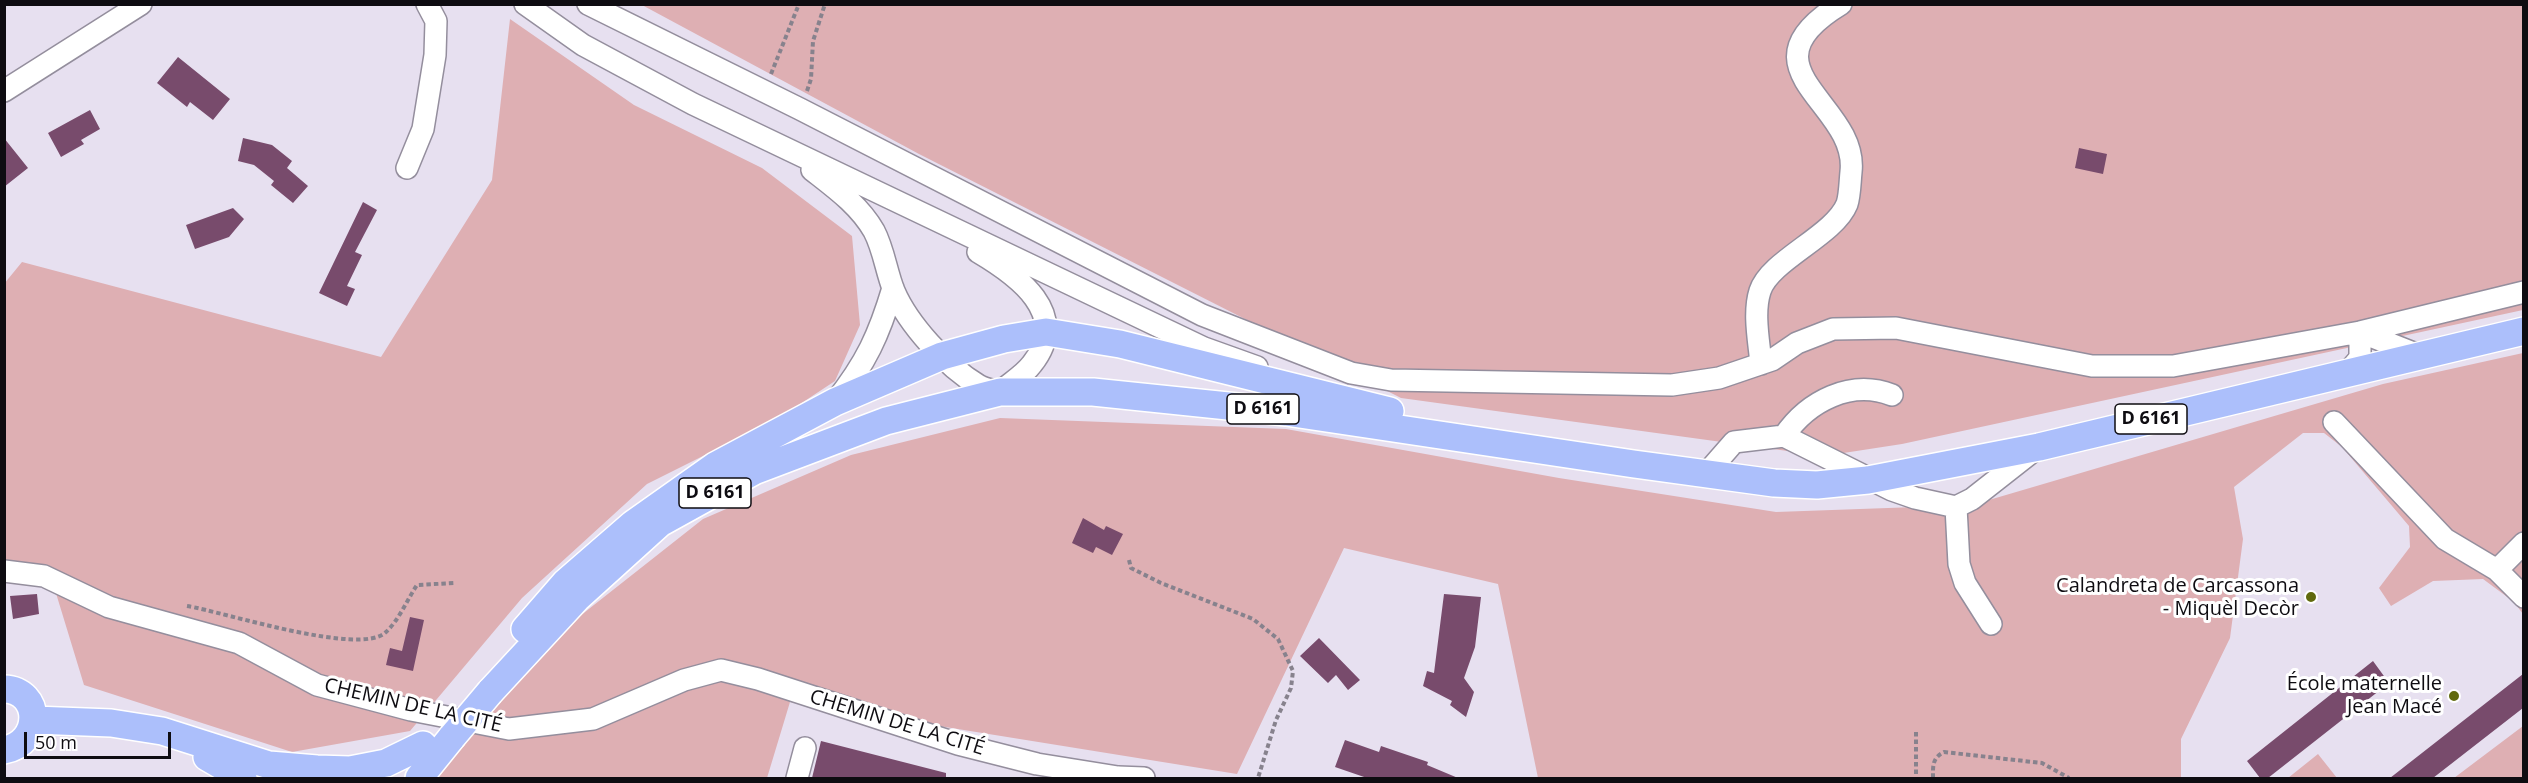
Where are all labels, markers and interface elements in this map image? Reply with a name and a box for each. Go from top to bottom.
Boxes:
road number: D 6161 [1227,394,1299,424]
road number: D 6161 [2115,404,2187,434]
road number: D 6161 [679,478,751,508]
place label: Calandreta de Carcassona - Miquèl Decòr [2056,574,2299,621]
marker: Calandreta de Carcassona - Miquèl Decòr [2304,590,2318,604]
place label: École maternelle Jean Macé [2287,672,2442,719]
street label: CHEMIN DE LA CITÉ [322,674,504,738]
street label: CHEMIN DE LA CITÉ [807,685,987,761]
marker: École maternelle Jean Macé [2447,689,2461,703]
scale bar [27,720,174,758]
text: 50 m [35,730,77,754]

